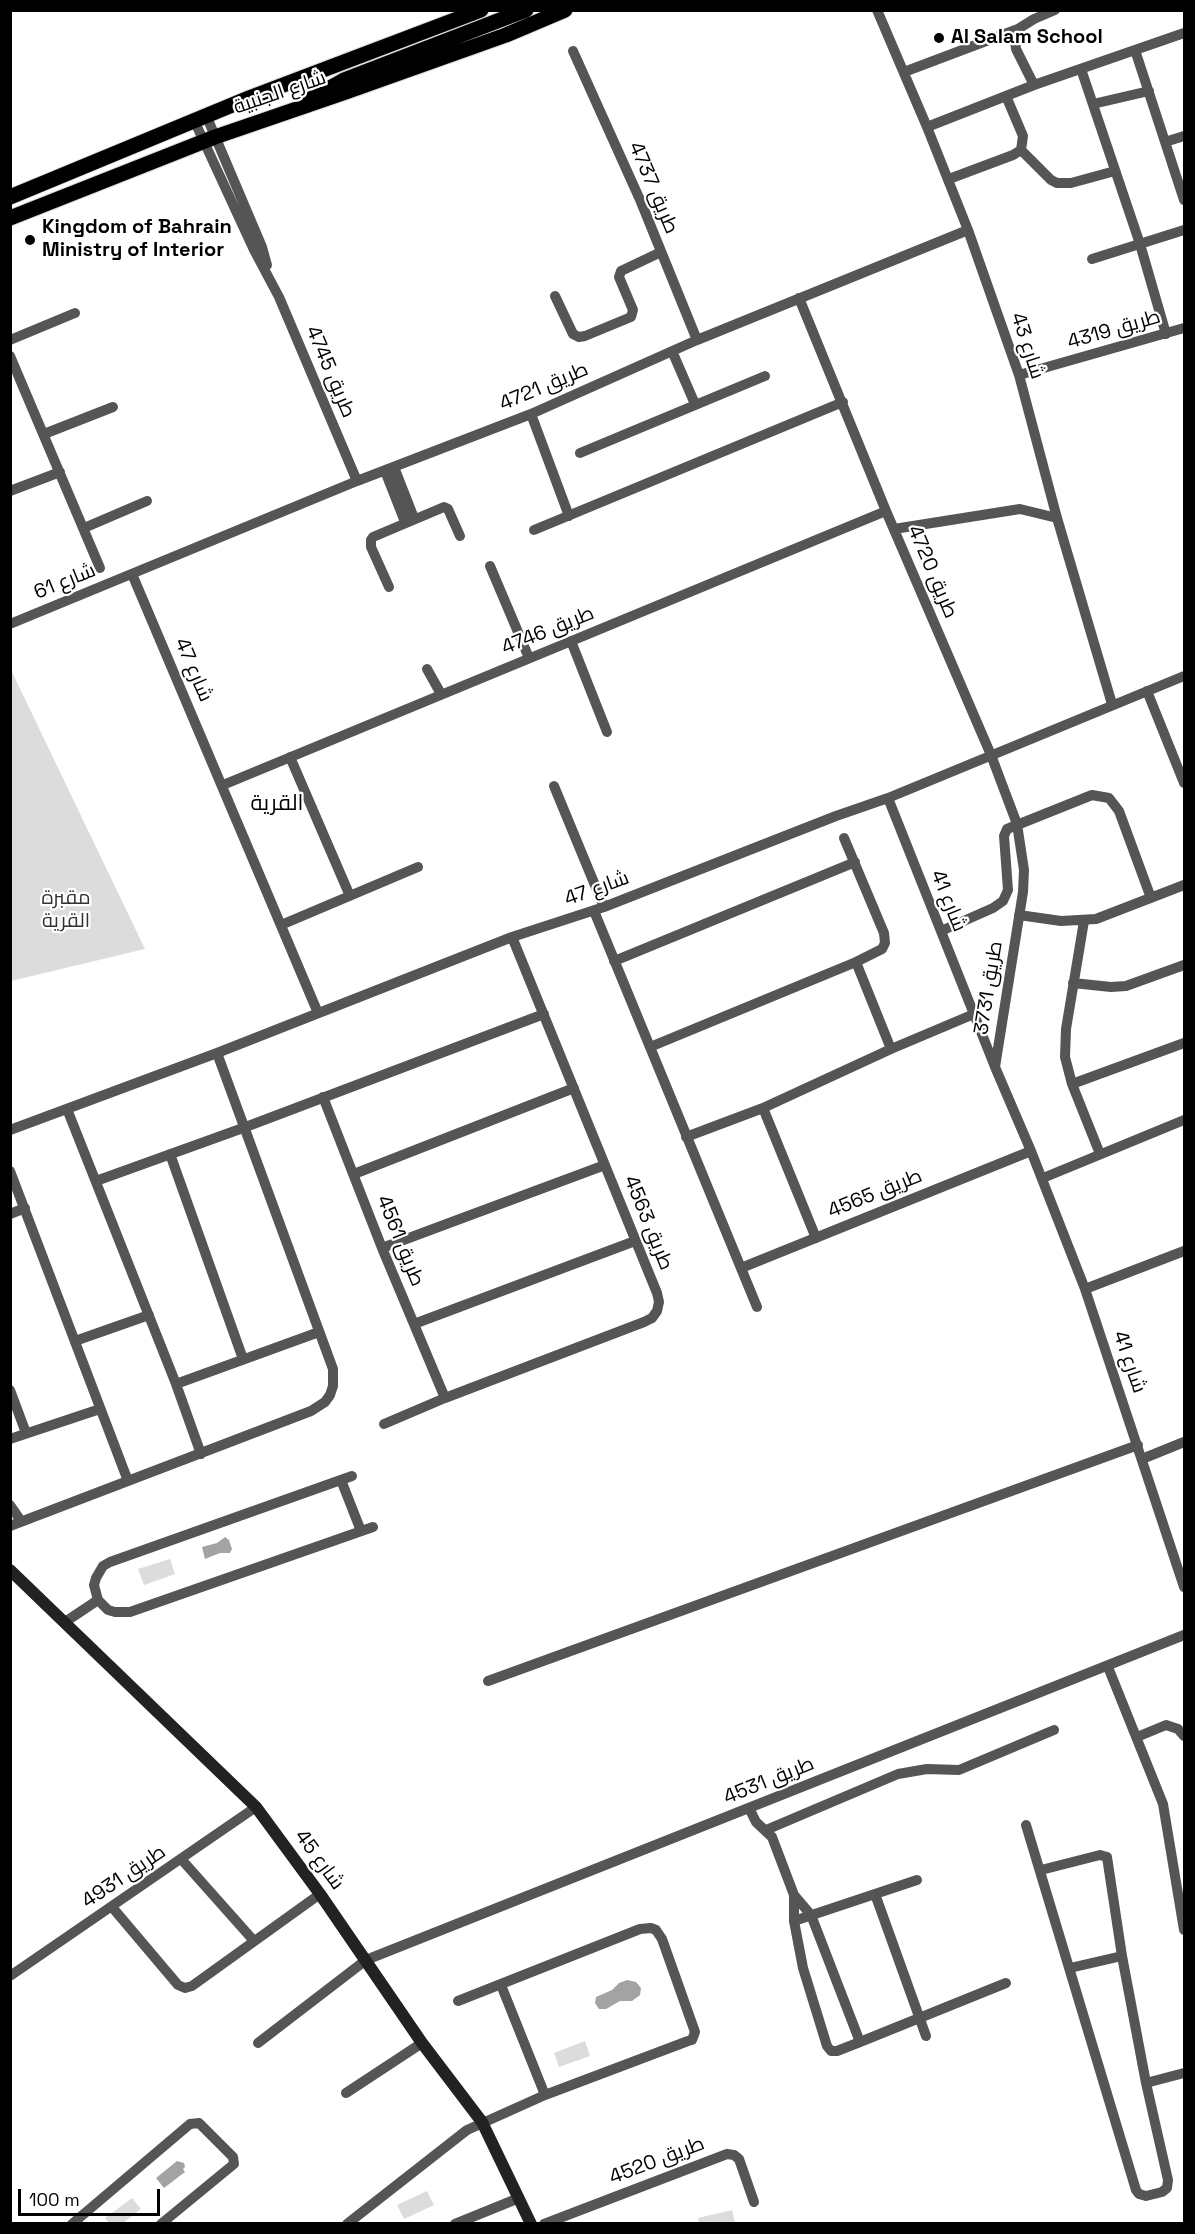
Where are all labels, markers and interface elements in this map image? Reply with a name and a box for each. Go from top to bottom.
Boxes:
place label: Al Salam School [951,26,1103,50]
marker: Al Salam School [932,31,946,45]
street label: شارع الجنبية [231,66,329,120]
street label: طريق 4737 [623,139,683,237]
place label: Kingdom of Bahrain Ministry of Interior [42,216,232,263]
marker: Kingdom of Bahrain Ministry of Interior [23,233,37,247]
street label: طريق 4319 [1065,305,1163,355]
street label: شارع 43 [1005,310,1049,382]
street label: طريق 4745 [300,323,360,421]
street label: طريق 4721 [496,358,592,416]
street label: طريق 4720 [902,522,962,622]
street label: شارع 61 [31,559,99,605]
street label: طريق 4746 [498,602,598,660]
street label: شارع 47 [169,634,217,706]
district label: القرية [251,791,303,817]
street label: شارع 47 [561,866,633,912]
street label: شارع 41 [925,867,971,935]
park label: مقبرة القرية [41,887,91,934]
street label: طريق 3731 [970,940,1008,1036]
street label: طريق 4565 [824,1164,926,1224]
street label: طريق 4563 [618,1172,678,1274]
street label: طريق 4561 [371,1192,429,1290]
street label: شارع 41 [1107,1328,1151,1396]
street label: طريق 4531 [720,1752,818,1810]
street label: شارع 45 [289,1825,349,1895]
street label: طريق 4931 [78,1840,170,1914]
street label: طريق 4520 [606,2132,708,2190]
scale bar [21,2177,164,2215]
text: 100 m [29,2188,80,2211]

